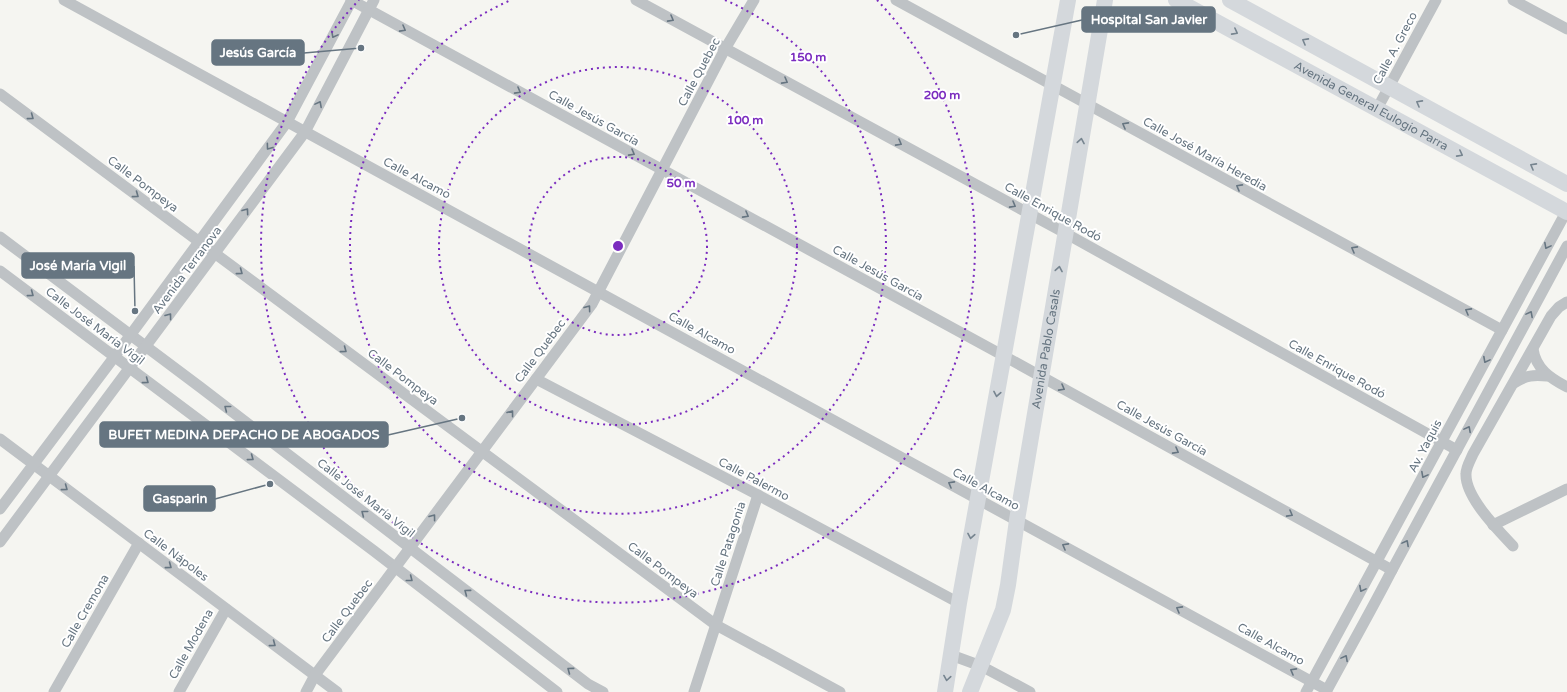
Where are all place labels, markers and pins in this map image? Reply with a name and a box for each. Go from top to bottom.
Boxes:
callout: Hospital San Javier [1082,7,1215,32]
callout: Jesús García [212,40,304,65]
centre of rings [611,239,625,253]
callout: José María Vigil [22,253,134,278]
callout: BUFET MEDINA DEPACHO DE ABOGADOS [100,422,388,447]
callout: Gasparin [144,486,215,511]

